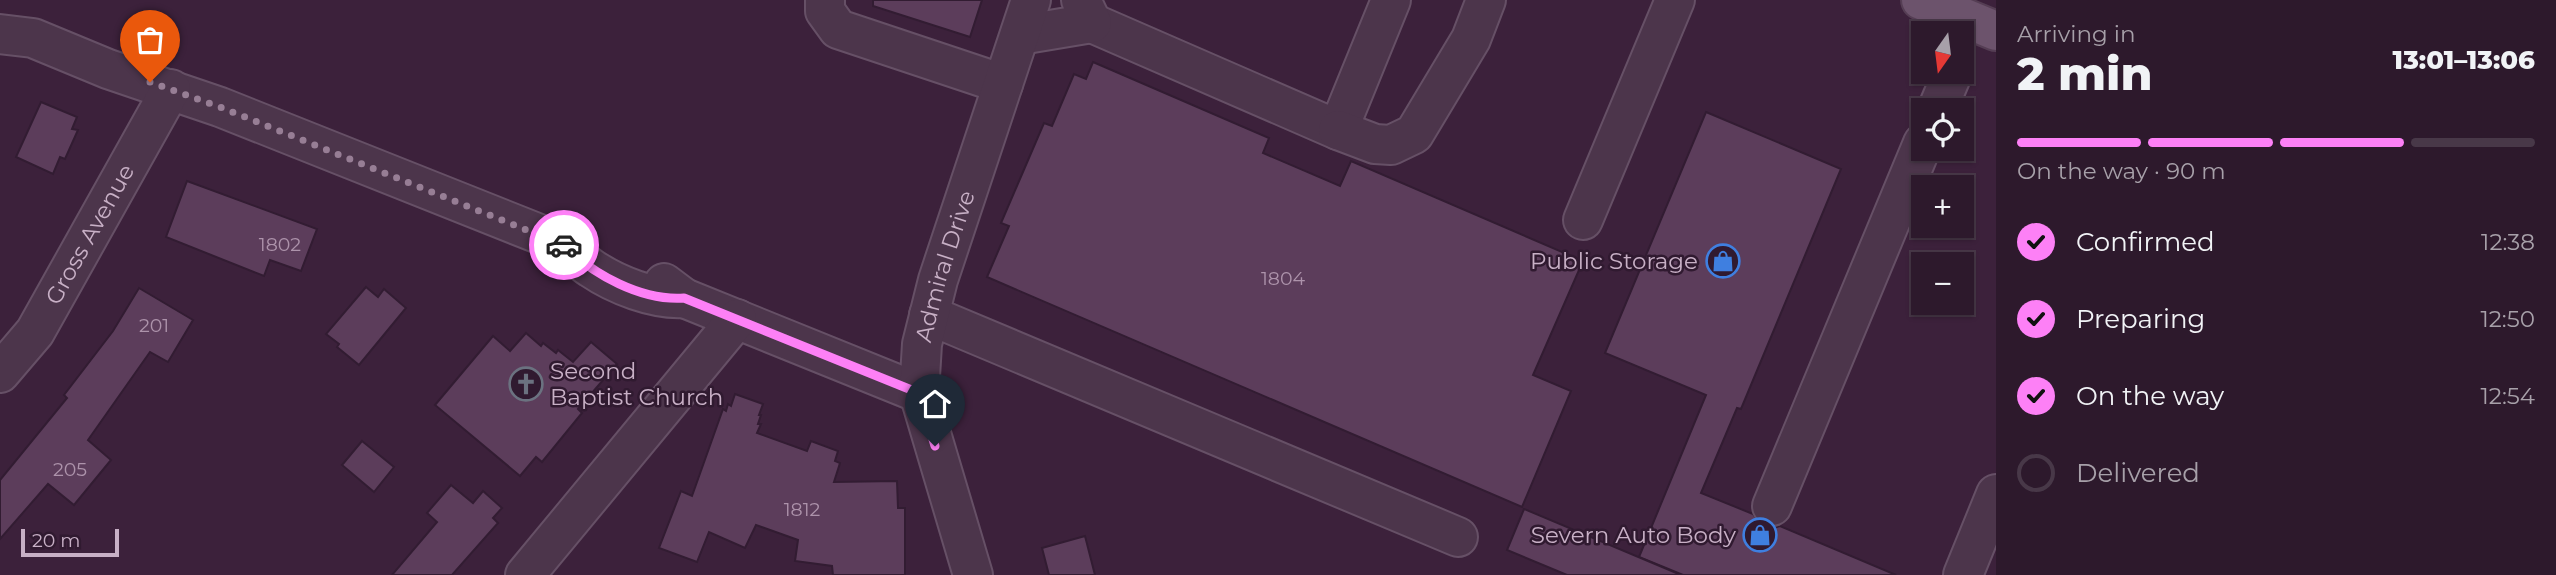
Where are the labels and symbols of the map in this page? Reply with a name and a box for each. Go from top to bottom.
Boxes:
pin [120,10,180,82]
north arrow [1911,21,1974,84]
street label: Gross Avenue [39,159,140,309]
street label: Admiral Drive [909,187,981,345]
courier [529,210,599,280]
house number: 1802 [259,233,301,256]
shop icon: Public Storage [1704,242,1742,280]
place label: Public Storage [1530,247,1698,275]
house number: 1804 [1261,267,1305,290]
house number: 201 [139,314,169,337]
place label: Second Baptist Church [550,357,723,411]
church icon: Second Baptist Church [507,365,545,403]
pin [905,374,965,446]
house number: 205 [53,458,87,481]
house number: 1812 [784,498,821,521]
shop icon: Severn Auto Body [1741,516,1779,554]
place label: Severn Auto Body [1531,521,1737,549]
scale bar [21,526,119,558]

